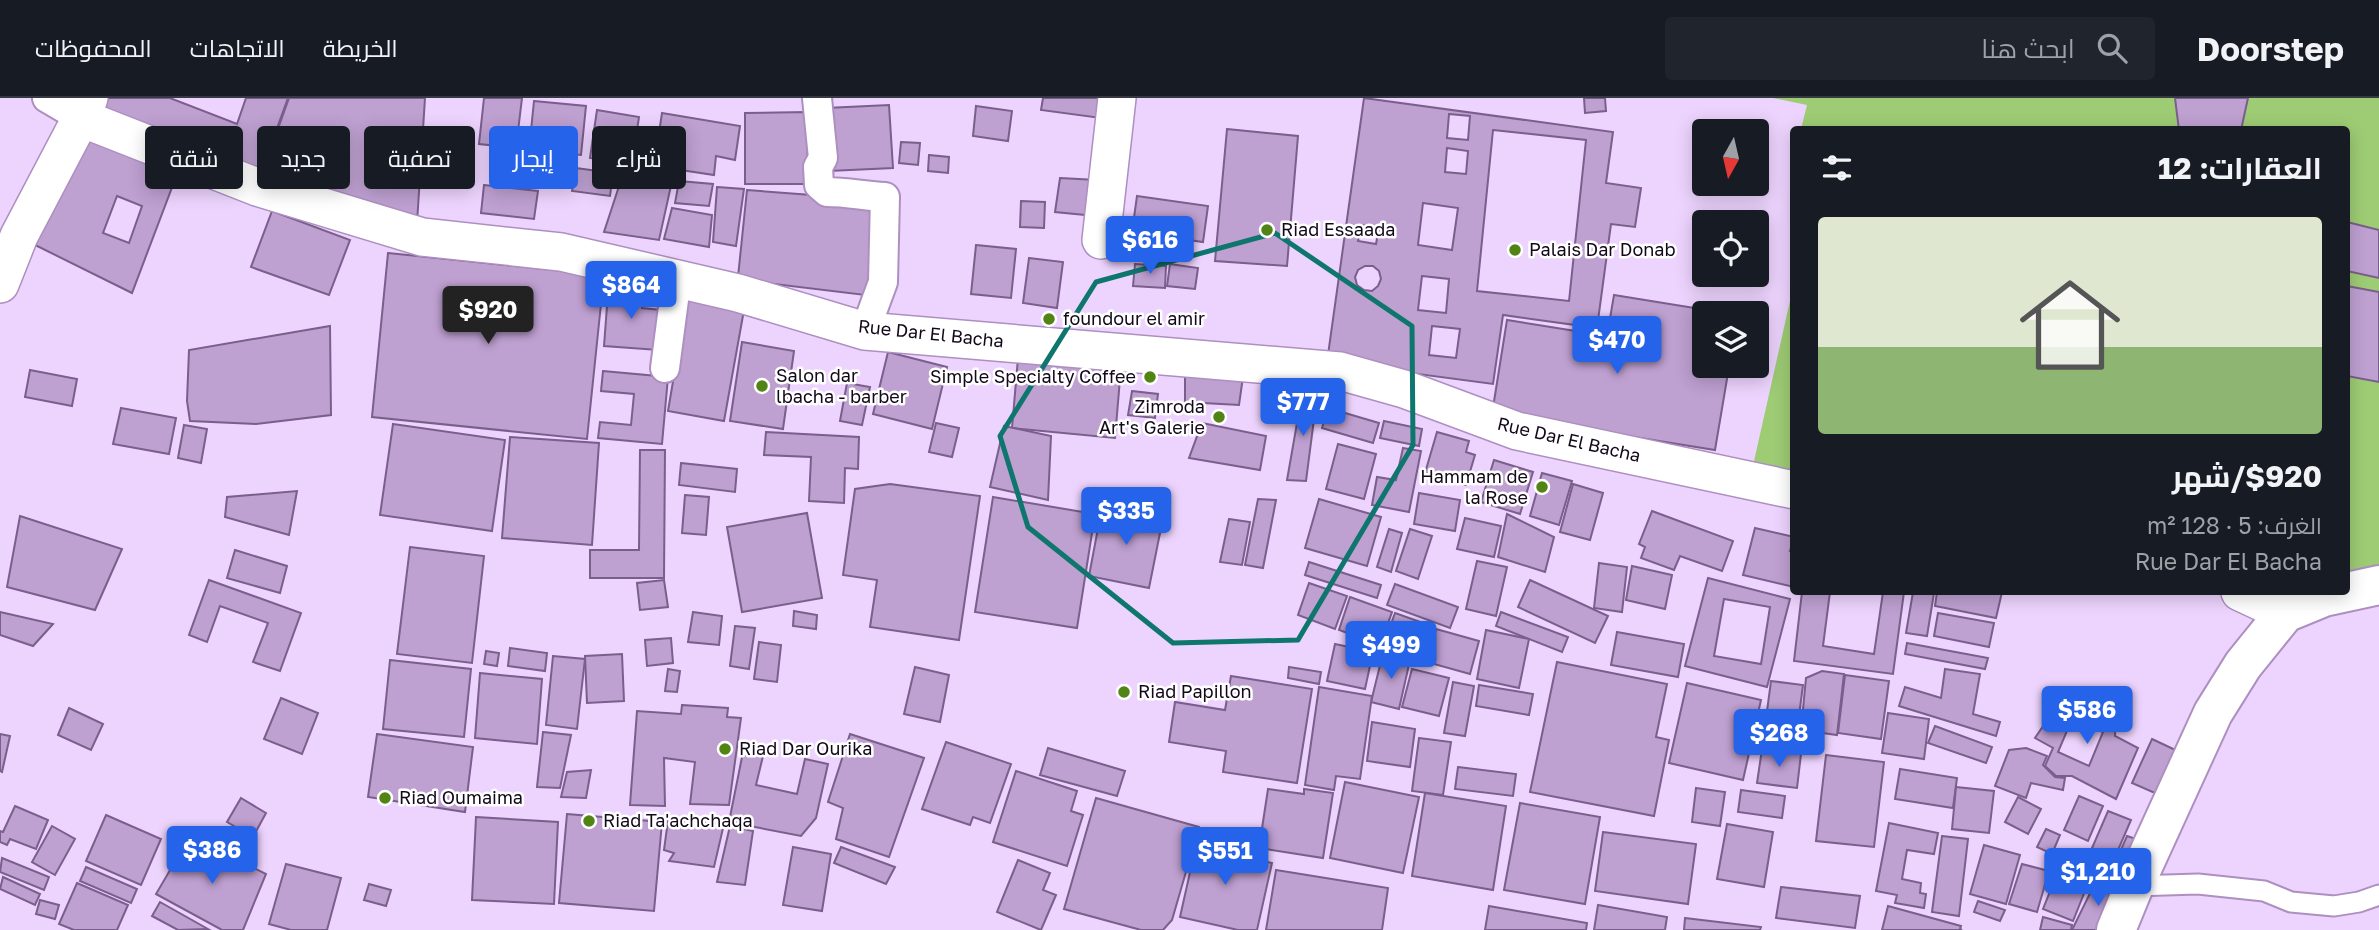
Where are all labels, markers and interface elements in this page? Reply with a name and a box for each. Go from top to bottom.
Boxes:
search box [1665,17,2155,80]
icon: search [2093,29,2131,67]
text: Doorstep [2197,29,2344,68]
text: المحفوظات [35,33,152,62]
text: الاتجاهات [190,33,285,62]
text: الخريطة [323,33,398,62]
text: ابحث هنا [1981,33,2075,64]
north arrow [1692,119,1769,196]
map controls [1692,119,1769,378]
chip: شقة [145,126,243,189]
chip: جديد [257,126,350,189]
chip: تصفية [364,126,475,189]
chip: إيجار [489,126,578,189]
chip: شراء [592,126,686,189]
icon: filters [1818,149,1856,187]
text: العقارات: 12 [2158,150,2322,186]
button: locate [1692,210,1769,287]
pin: $616 [1109,216,1191,276]
place label: Riad Essaada [1281,218,1395,240]
marker: Riad Essaada [1259,222,1275,238]
text: $616 [1122,225,1178,253]
place label: Palais Dar Donab [1529,238,1676,260]
marker: Palais Dar Donab [1507,242,1523,258]
pin: $864 [590,262,672,321]
icon: home [2007,262,2133,388]
text: $864 [601,270,661,298]
pin: $920 [447,286,529,346]
text: $920 [459,295,518,323]
button: layers [1692,301,1769,378]
place label: foundour el amir [1063,307,1205,329]
marker: foundour el amir [1041,311,1057,327]
street label: Rue Dar El Bacha [857,314,1005,352]
pin: $470 [1576,316,1658,376]
text: $470 [1588,325,1646,353]
place label: Salon dar lbacha - barber [776,364,907,407]
place label: Simple Specialty Coffee [930,365,1136,387]
marker: Simple Specialty Coffee [1142,369,1158,385]
marker: Salon dar lbacha - barber [754,378,770,394]
pin: $777 [1262,378,1344,438]
text: $777 [1276,387,1330,415]
place label: Zimroda Art's Galerie [1099,395,1205,438]
marker: Zimroda Art's Galerie [1211,409,1227,425]
street label: Rue Dar El Bacha [1495,412,1643,466]
text: $920/شهر [2172,458,2322,494]
place label: Hammam de la Rose [1420,465,1528,508]
marker: Hammam de la Rose [1534,479,1550,495]
pin: $335 [1085,488,1167,547]
text: $335 [1097,496,1155,524]
text: الغرف: 5 · 128 m² [2147,511,2322,539]
text: Rue Dar El Bacha [2135,547,2322,575]
pin: $499 [1350,622,1432,681]
text: $499 [1362,630,1421,658]
place label: Riad Papillon [1138,680,1252,702]
marker: Riad Papillon [1116,684,1132,700]
pin: $586 [2046,686,2128,746]
text: $586 [2058,695,2116,723]
pin: $268 [1738,710,1820,769]
text: $268 [1750,718,1808,746]
place label: Riad Dar Ourika [739,737,872,759]
marker: Riad Dar Ourika [717,741,733,757]
place label: Riad Oumaima [399,786,523,808]
marker: Riad Oumaima [377,790,393,806]
place label: Riad Ta'achchaqa [603,809,753,831]
marker: Riad Ta'achchaqa [581,813,597,829]
pin: $386 [171,826,253,886]
pin: $551 [1184,828,1266,887]
text: $386 [183,835,241,863]
text: $551 [1197,836,1253,864]
pin: $1,210 [2041,848,2155,908]
text: $1,210 [2060,857,2136,885]

